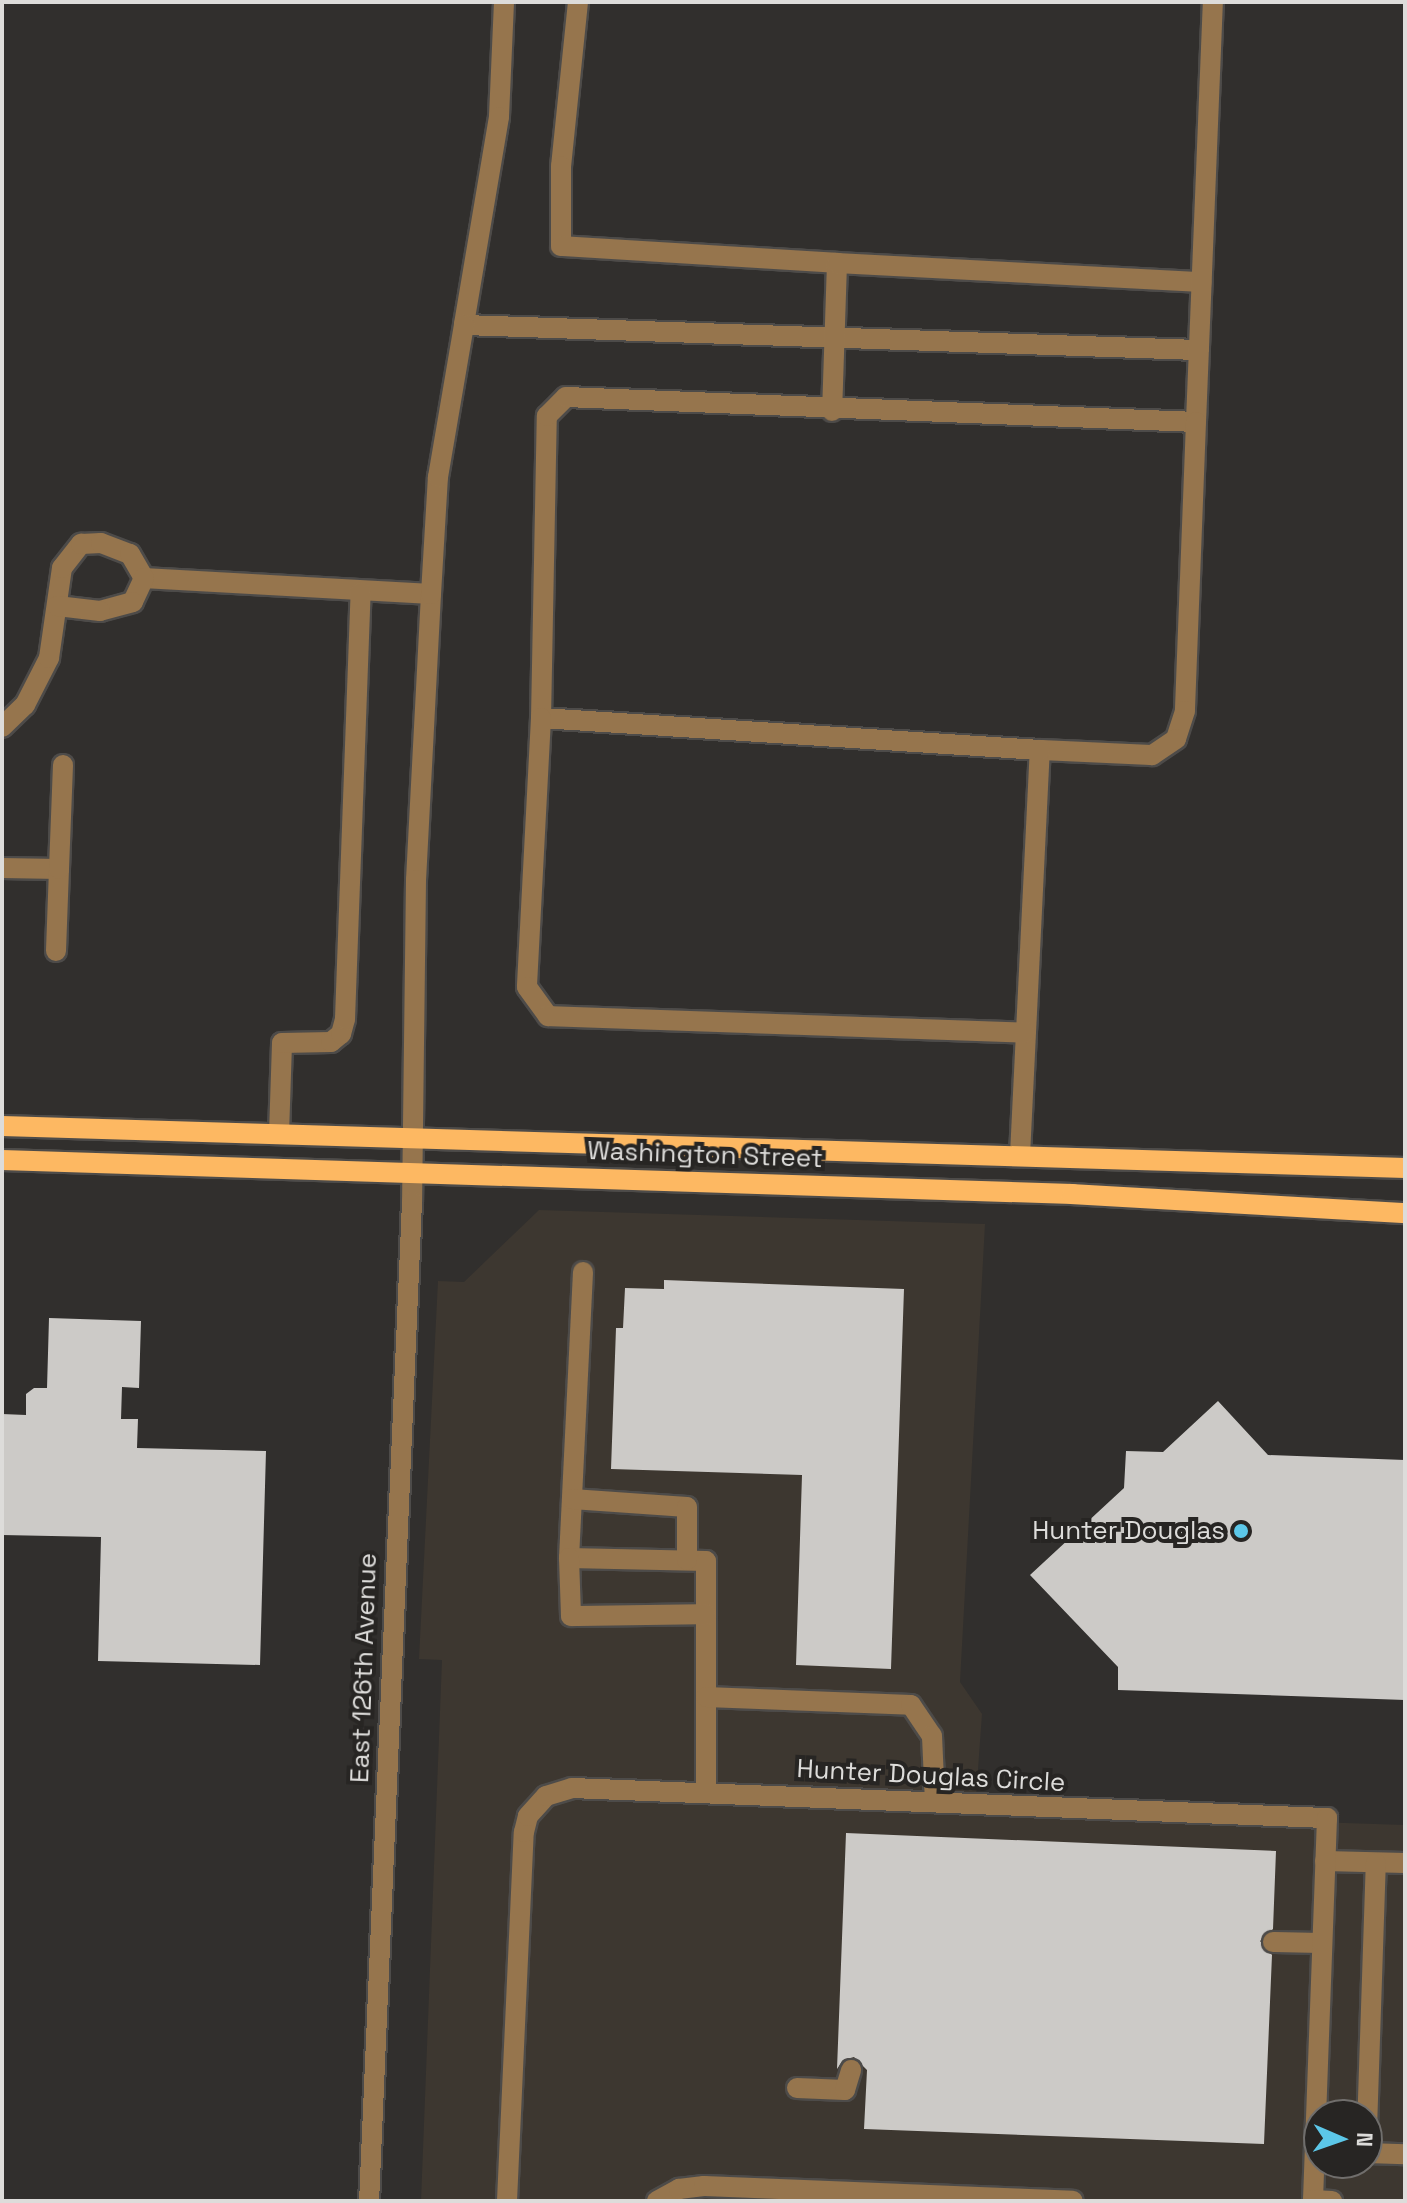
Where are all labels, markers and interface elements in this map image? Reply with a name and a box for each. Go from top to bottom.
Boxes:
street label: Washington Street [587,1135,823,1175]
place label: Hunter Douglas [1032,1515,1225,1547]
marker: Hunter Douglas [1232,1522,1250,1540]
street label: East 126th Avenue [344,1552,384,1784]
street label: Hunter Douglas Circle [796,1753,1066,1799]
north arrow [1303,2099,1383,2179]
text: N [1351,2132,1379,2148]

